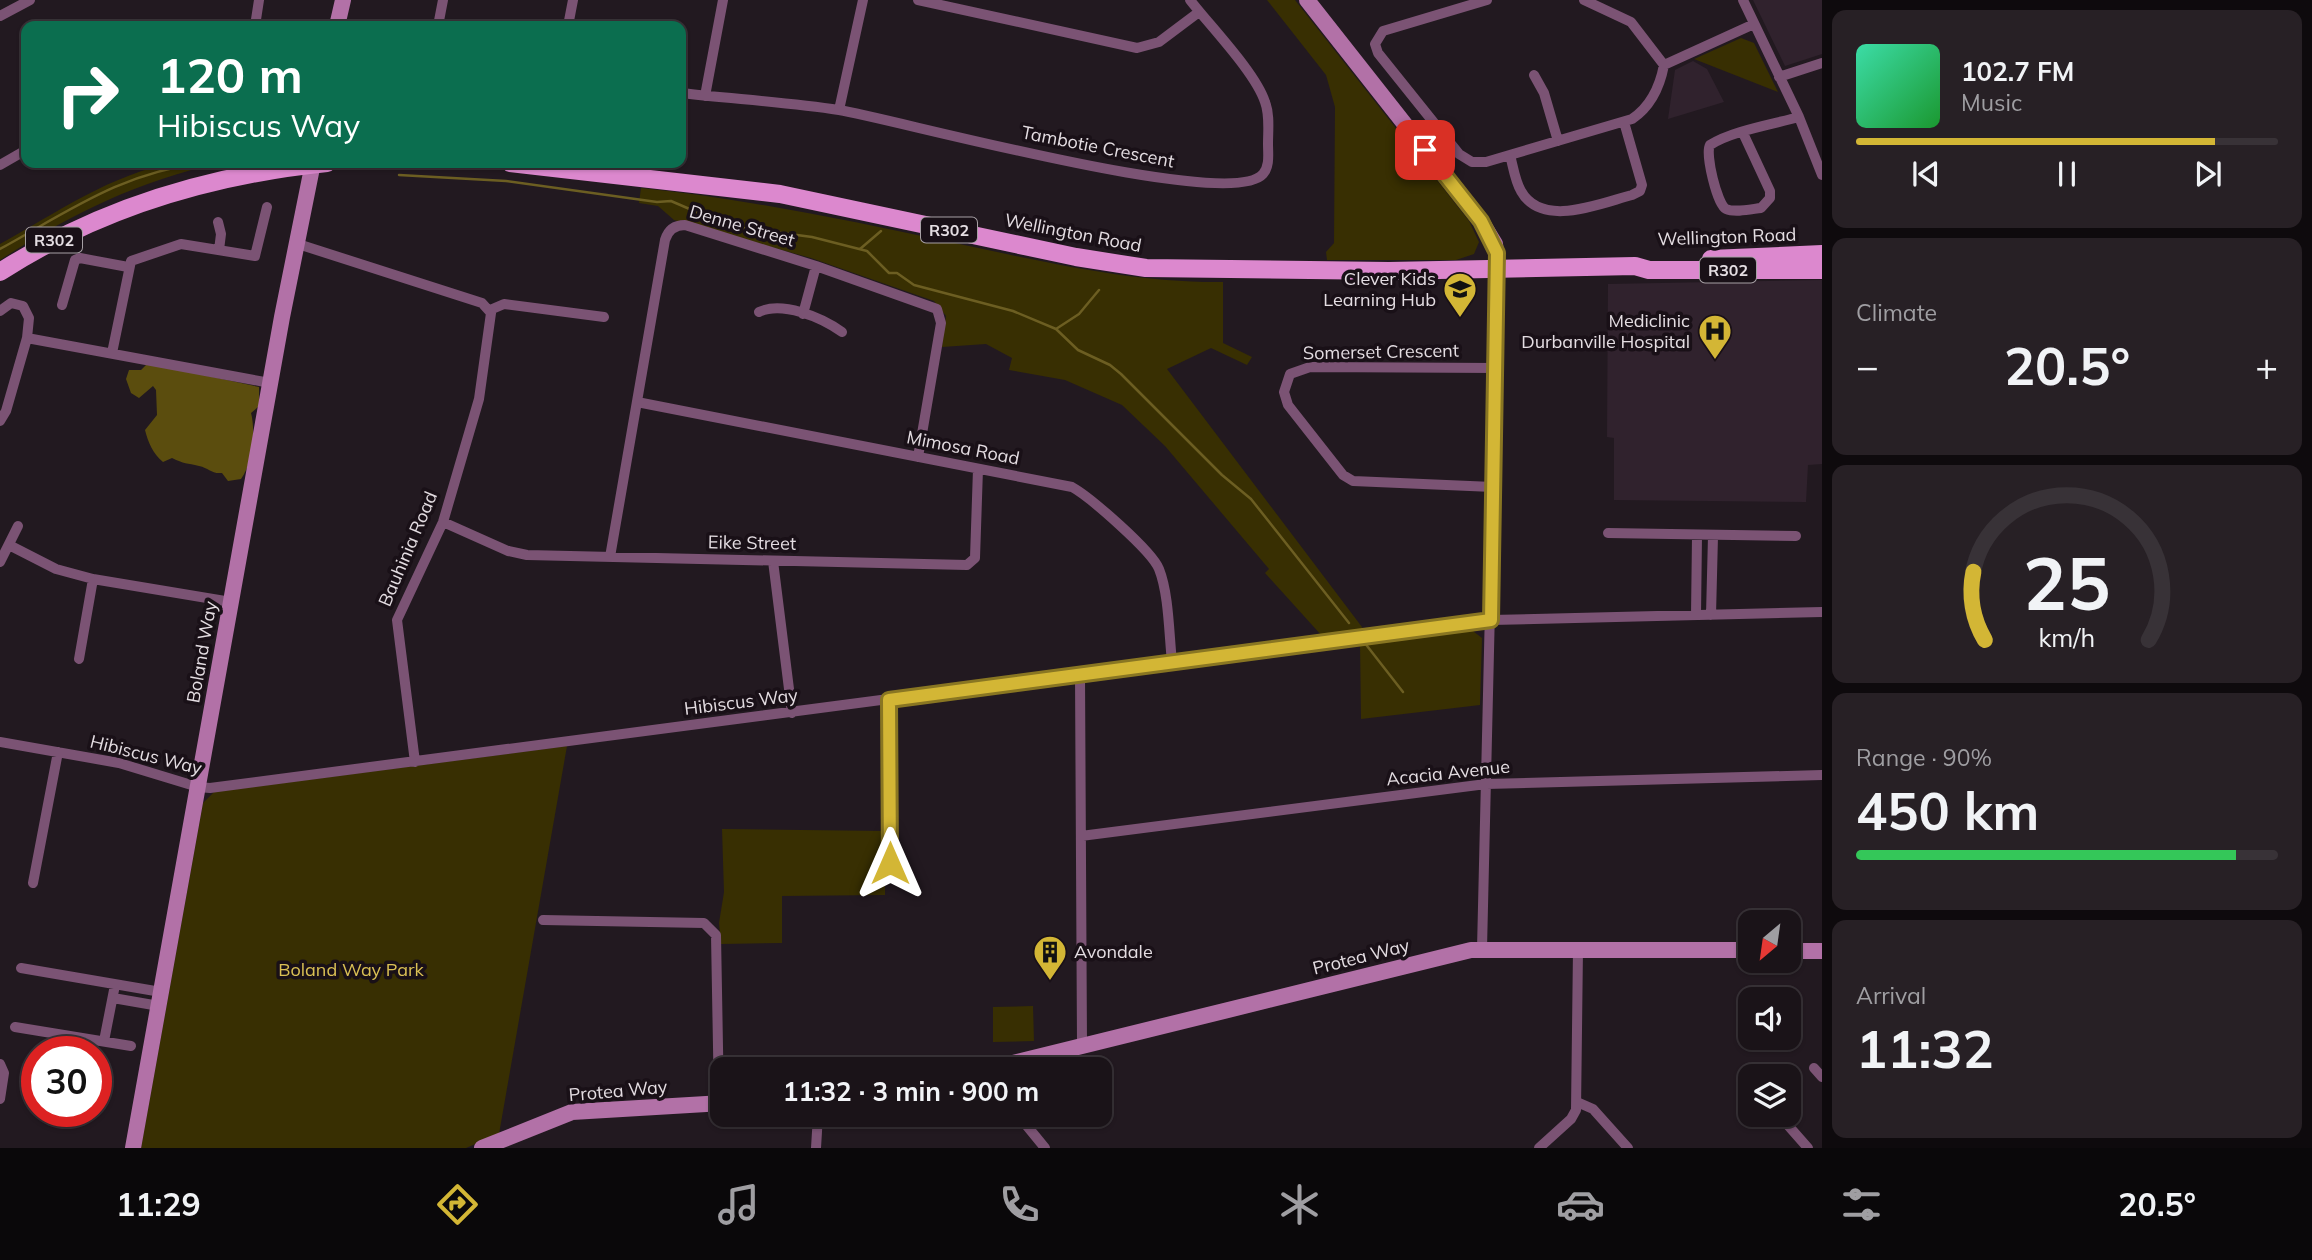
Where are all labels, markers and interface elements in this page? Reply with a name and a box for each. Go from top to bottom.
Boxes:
text: 120 m [157,44,303,105]
icon: right [42,49,133,140]
text: 102.7 FM [1961,55,2074,88]
text: Music [1961,88,2022,117]
text: Hibiscus Way [157,105,360,145]
street label: Tambotie Crescent [1020,120,1176,173]
pin [1395,120,1455,180]
icon: arrive [1406,131,1444,169]
icon: previous [1907,155,1945,193]
icon: pause [2048,155,2086,193]
icon: next [2189,155,2227,193]
street label: Denne Street [687,199,798,252]
street label: Wellington Road [1003,208,1143,257]
road number: R302 [921,218,977,242]
street label: Wellington Road [1657,223,1797,250]
road number: R302 [26,228,82,252]
road number: R302 [1700,258,1756,282]
place label: Clever Kids Learning Hub [1323,267,1436,311]
school or university icon: Clever Kids Learning Hub [1441,270,1479,319]
text: Climate [1856,298,1937,327]
place label: Mediclinic Durbanville Hospital [1521,309,1690,353]
hospital icon: Mediclinic Durbanville Hospital [1696,312,1734,361]
text: 20.5° [2004,333,2130,398]
street label: Somerset Crescent [1303,339,1459,364]
text: − [1856,342,1879,390]
text: + [2255,342,2278,390]
street label: Mimosa Road [905,425,1021,470]
street label: Bauhinia Road [373,488,442,610]
street label: Eike Street [708,530,796,555]
text: 25 [2023,537,2111,628]
street label: Boland Way [181,599,222,705]
text: km/h [2039,622,2095,653]
street label: Hibiscus Way [683,683,799,720]
street label: Hibiscus Way [88,730,205,780]
text: Range · 90% [1856,743,1992,772]
street label: Acacia Avenue [1385,755,1511,790]
text: 450 km [1856,778,2039,843]
position arrow [853,826,927,900]
north arrow [1738,910,1801,973]
map controls [1738,910,1801,1127]
building icon: Avondale [1031,933,1069,982]
street label: Protea Way [1310,933,1412,980]
place label: Avondale [1074,940,1153,963]
park label: Boland Way Park [278,958,424,981]
text: Arrival [1856,981,1926,1010]
button: sound [1738,987,1801,1050]
text: 11:32 [1856,1016,1994,1081]
speed limit sign: 30 [21,1036,112,1127]
button: layers [1738,1064,1801,1127]
street label: Protea Way [568,1075,669,1106]
text: 11:32 · 3 min · 900 m [783,1075,1039,1108]
icon: directions [433,1180,482,1229]
icon: music [714,1180,763,1229]
icon: phone [995,1180,1044,1229]
icon: climate [1275,1180,1324,1229]
icon: car [1556,1180,1605,1229]
icon: filters [1837,1180,1886,1229]
text: 11:29 [116,1184,201,1224]
text: 20.5° [2118,1184,2196,1224]

